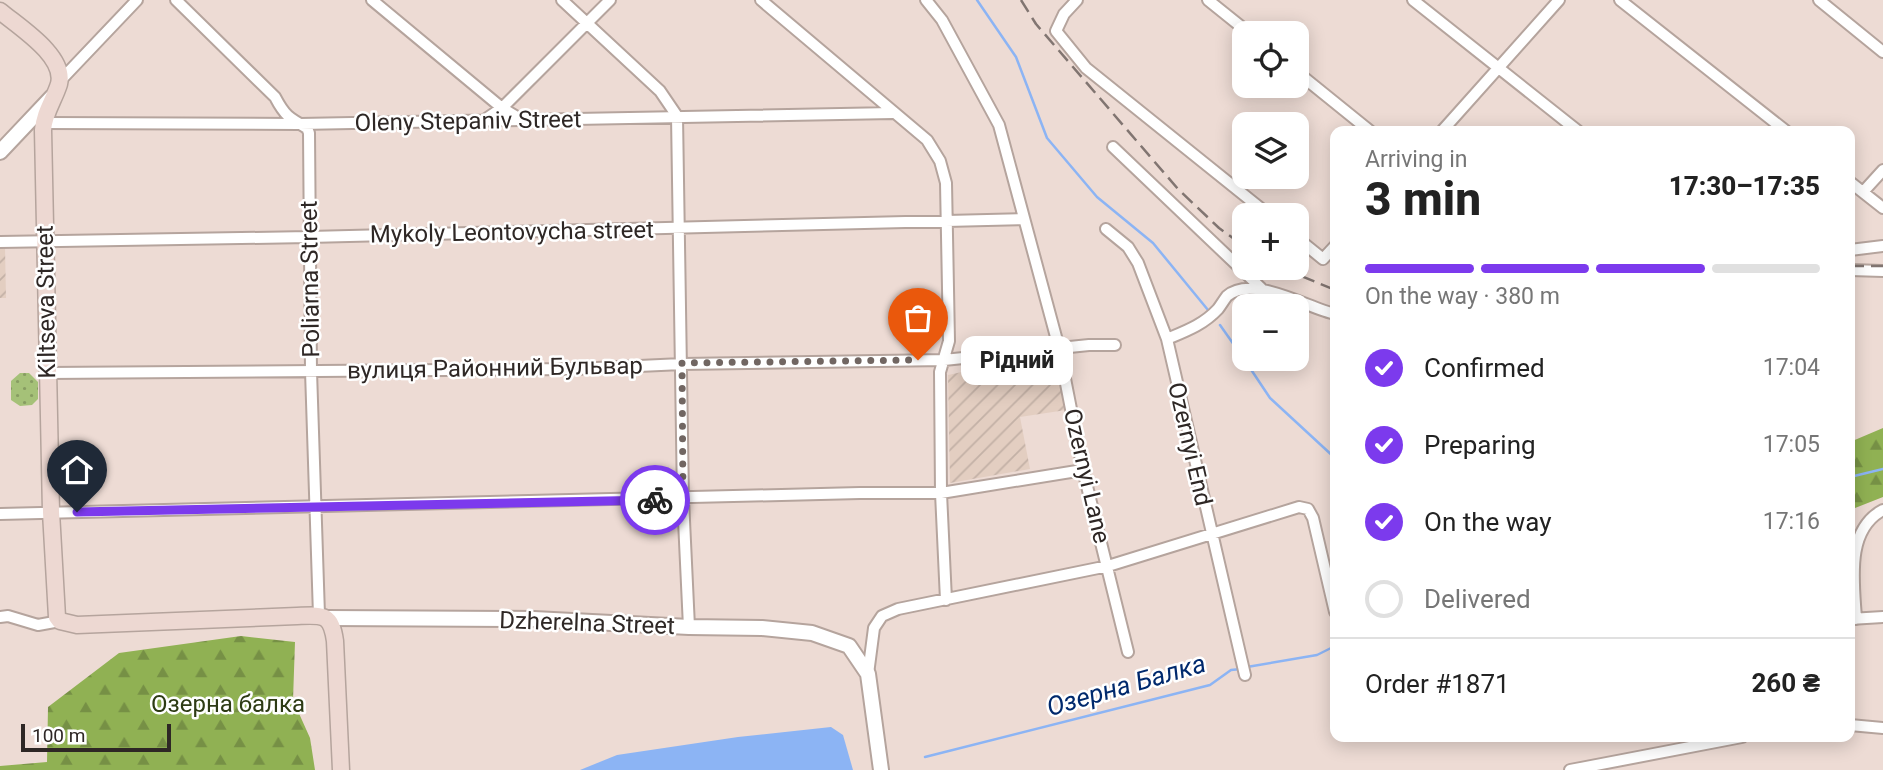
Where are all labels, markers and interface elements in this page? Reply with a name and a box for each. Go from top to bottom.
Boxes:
map controls [1232,21,1309,371]
button: locate [1232,21,1309,98]
street label: Oleny Stepaniv Street [354,105,582,137]
button: layers [1232,112,1309,189]
text: Arriving in [1365,146,1468,173]
text: 17:30–17:35 [1669,171,1820,201]
text: 3 min [1365,172,1481,226]
street label: Poliarna Street [295,200,325,358]
button: + [1232,203,1309,280]
street label: Mykoly Leontovycha street [370,216,654,248]
street label: Kiltseva Street [31,225,61,379]
text: On the way · 380 m [1365,283,1560,310]
pin [888,288,948,360]
button: − [1232,294,1309,371]
icon: bag [899,299,937,337]
callout: Рідний [960,336,1072,384]
text: Рідний [980,347,1054,374]
icon: check [1365,349,1403,387]
street label: вулиця Районний Бульвар [347,351,643,385]
text: Confirmed [1424,353,1545,383]
text: 17:04 [1763,354,1820,381]
street label: Ozernyi End [1162,380,1218,508]
street label: Ozernyi Lane [1058,406,1116,546]
icon: check [1365,426,1403,464]
text: Preparing [1424,430,1536,460]
text: 17:05 [1763,431,1820,458]
pin [47,440,107,512]
icon: home [58,451,96,489]
courier [620,465,690,535]
icon: bike [636,481,674,519]
icon: check [1365,503,1403,541]
text: On the way [1424,507,1552,537]
text: 17:16 [1763,508,1820,535]
text: Delivered [1424,584,1531,614]
street label: Dzherelna Street [499,606,675,640]
water label: Озерна Балка [1043,648,1209,722]
text: 260 ₴ [1751,668,1820,698]
text: Order #1871 [1365,669,1510,699]
park label: Озерна балка [151,690,305,718]
scale bar [21,721,172,753]
text: 100 m [32,724,85,747]

